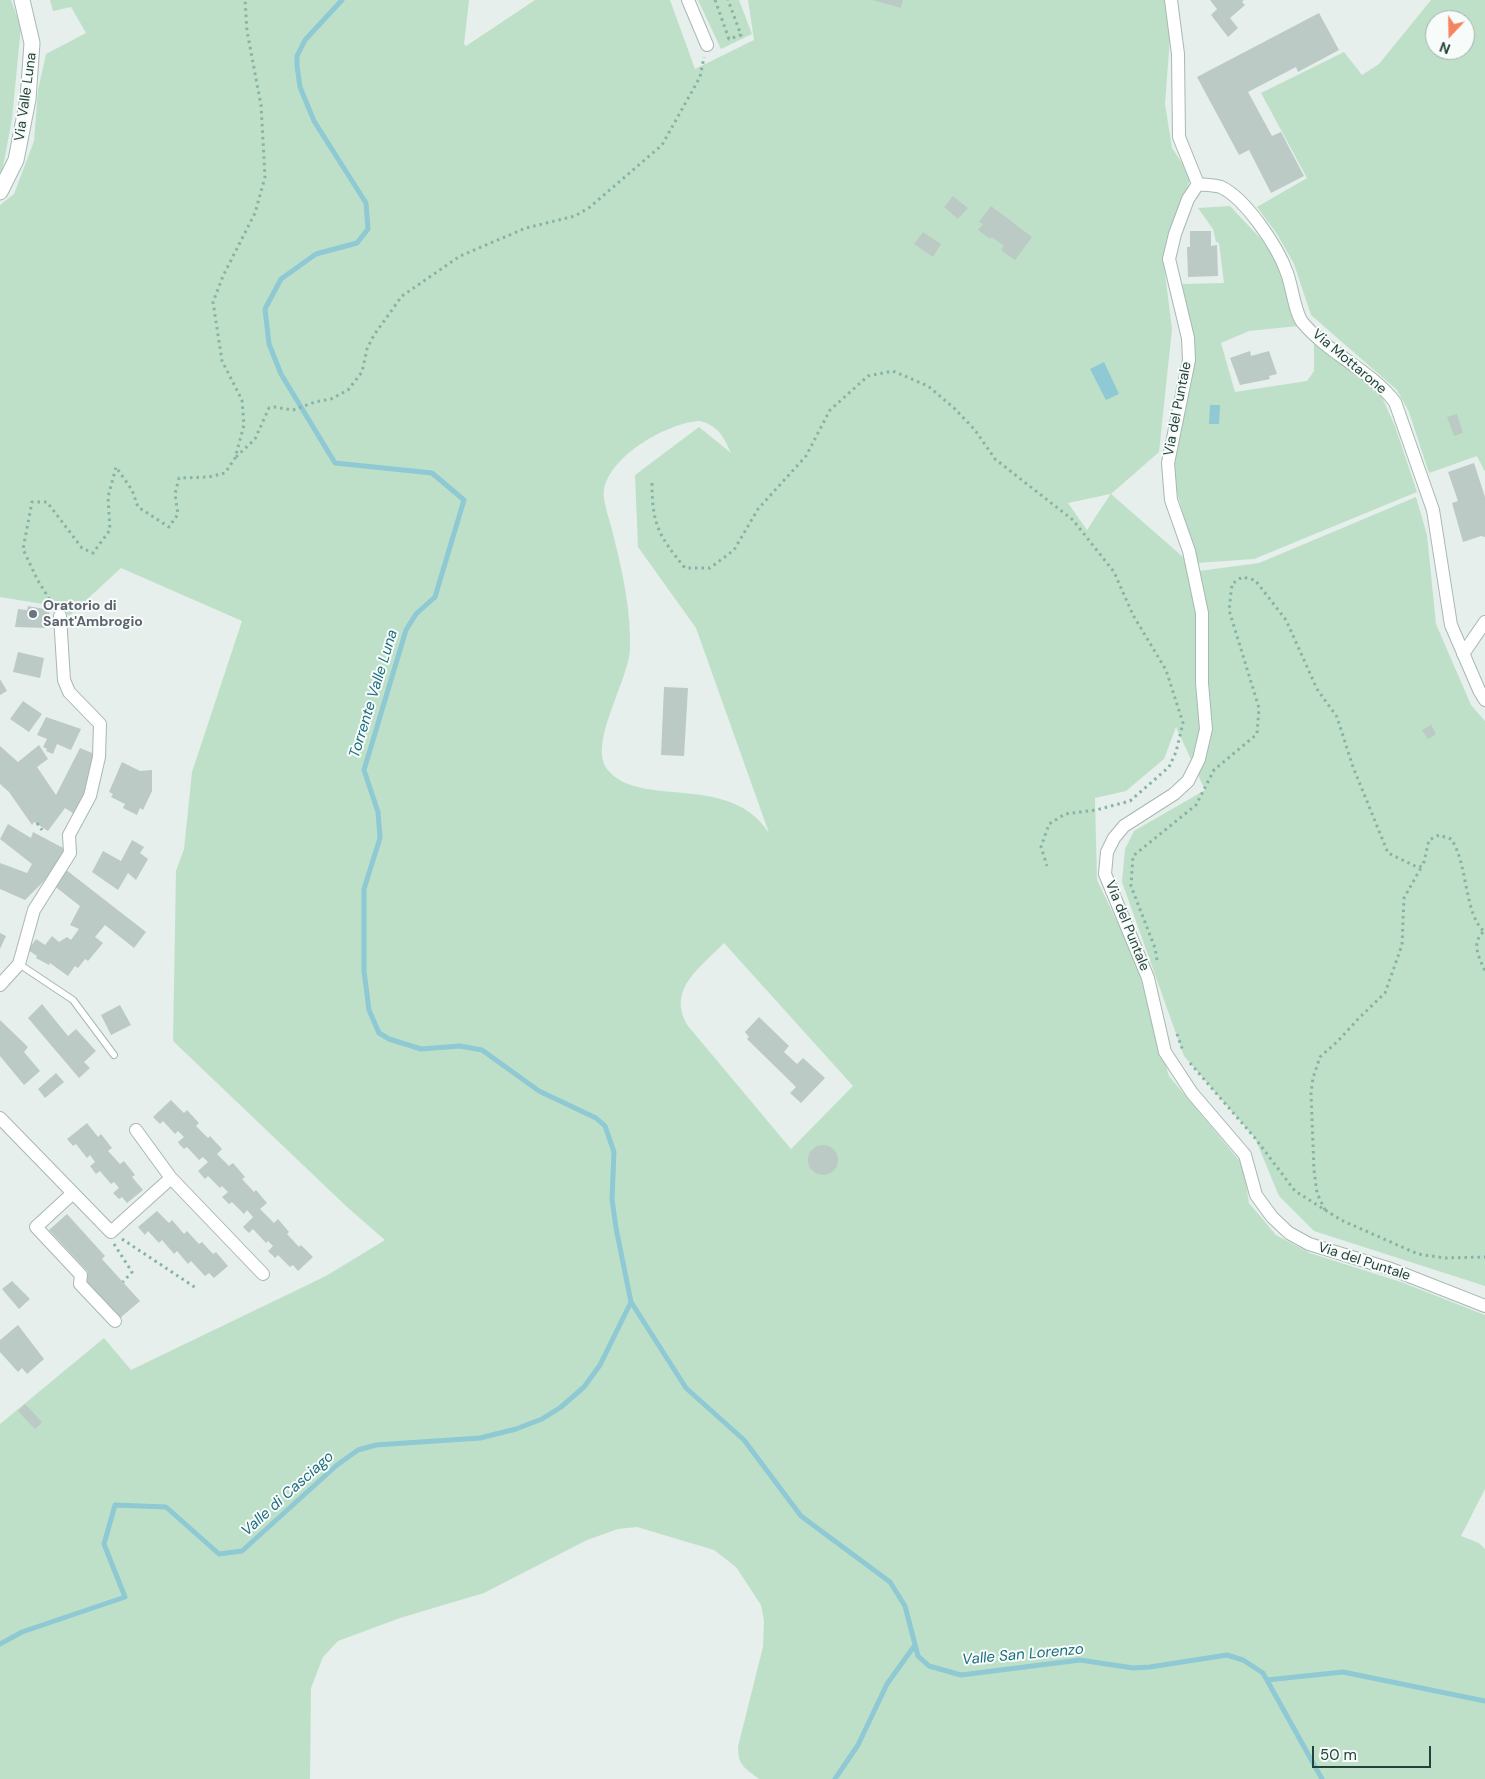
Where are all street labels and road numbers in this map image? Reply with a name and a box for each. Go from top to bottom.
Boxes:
street label: Via Valle Luna [11,52,41,142]
street label: Via Mottarone [1308,326,1390,398]
street label: Via del Puntale [1161,360,1195,458]
street label: Via del Puntale [1101,878,1153,974]
street label: Via del Puntale [1316,1239,1412,1285]

